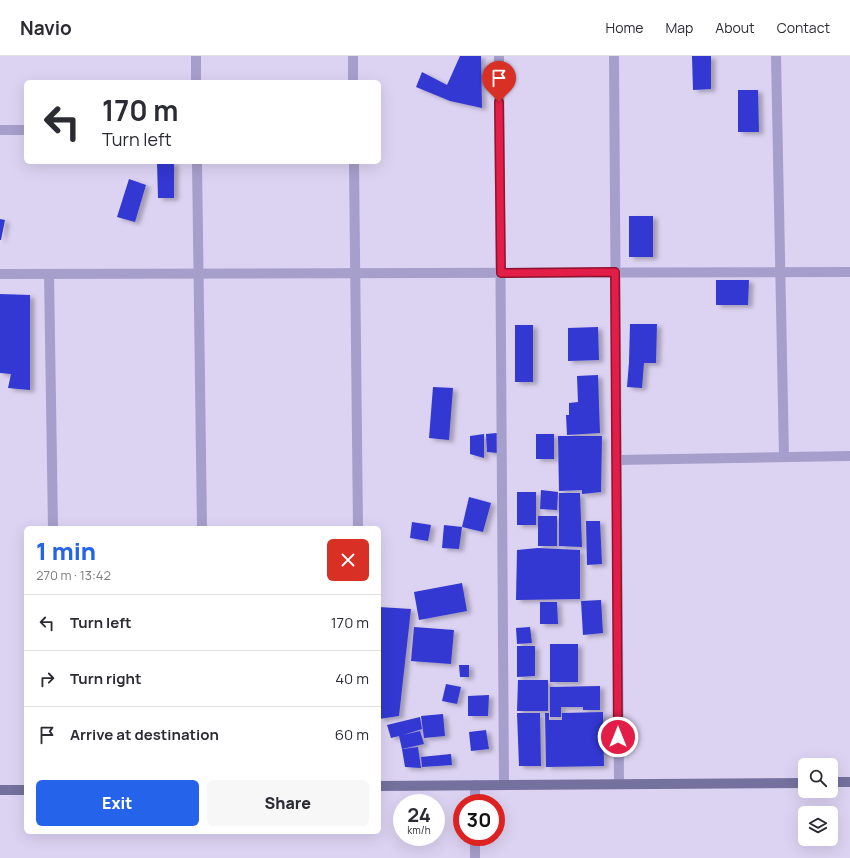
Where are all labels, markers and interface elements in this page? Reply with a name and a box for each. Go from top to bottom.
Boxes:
text: Navio [20,15,72,41]
text: Home [606,18,643,37]
text: Map [665,18,693,37]
text: About [715,18,755,37]
text: Contact [777,18,830,37]
pin [482,61,516,102]
icon: arrive [488,67,510,89]
text: 170 m [102,91,178,129]
icon: left [36,96,88,148]
text: Turn left [102,127,172,151]
text: 1 min [36,534,96,567]
button: close [327,539,369,581]
text: 270 m · 13:42 [36,566,111,584]
icon: left [36,612,58,634]
text: Turn left [70,612,132,633]
text: 170 m [331,612,369,633]
icon: right [36,668,58,690]
text: Turn right [70,668,141,689]
text: 40 m [335,668,369,689]
position arrow [597,716,639,758]
icon: arrive [36,724,58,746]
text: Arrive at destination [70,724,219,745]
text: 60 m [335,724,369,745]
map controls [798,758,838,846]
button: search [798,758,838,798]
button: Exit [36,780,199,826]
button: Share [207,780,369,826]
speed limit sign: 30 [453,794,505,846]
text: 24 [407,801,431,828]
button: layers [798,806,838,846]
text: km/h [407,823,431,837]

